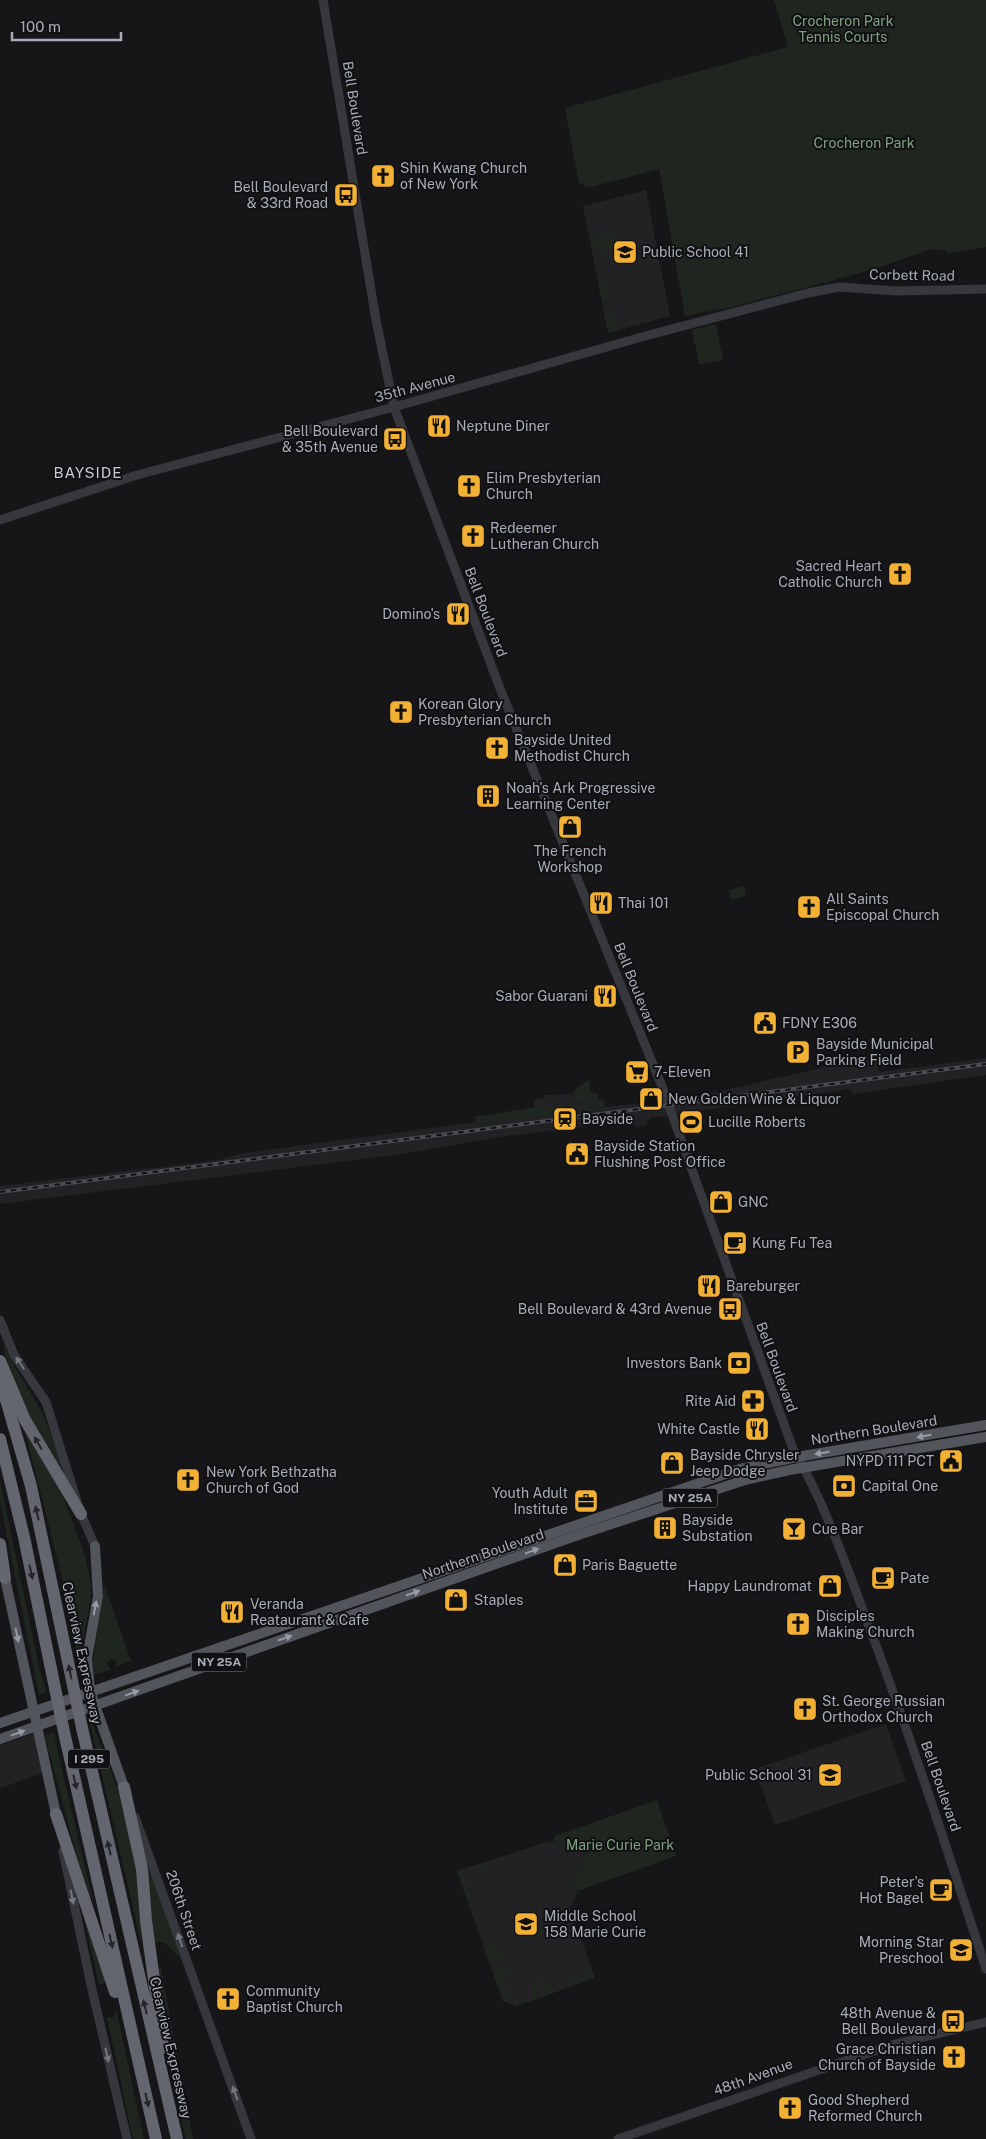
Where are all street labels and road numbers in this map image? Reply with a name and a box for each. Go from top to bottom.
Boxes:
street label: Bell Boulevard [340,60,370,156]
street label: Corbett Road [869,266,955,284]
street label: 35th Avenue [373,369,457,405]
street label: Bell Boulevard [462,565,510,659]
street label: Bell Boulevard [611,940,661,1034]
street label: Bell Boulevard [753,1320,801,1414]
street label: Northern Boulevard [810,1412,938,1448]
road number: NY 25A [662,1489,718,1508]
street label: Northern Boulevard [420,1526,546,1582]
street label: Clearview Expressway [59,1580,105,1726]
road number: NY 25A [192,1652,246,1671]
street label: Bell Boulevard [918,1739,964,1833]
road number: I 295 [68,1750,110,1768]
street label: 206th Street [163,1868,205,1952]
street label: Clearview Expressway [147,1975,195,2121]
street label: 48th Avenue [711,2055,795,2099]

